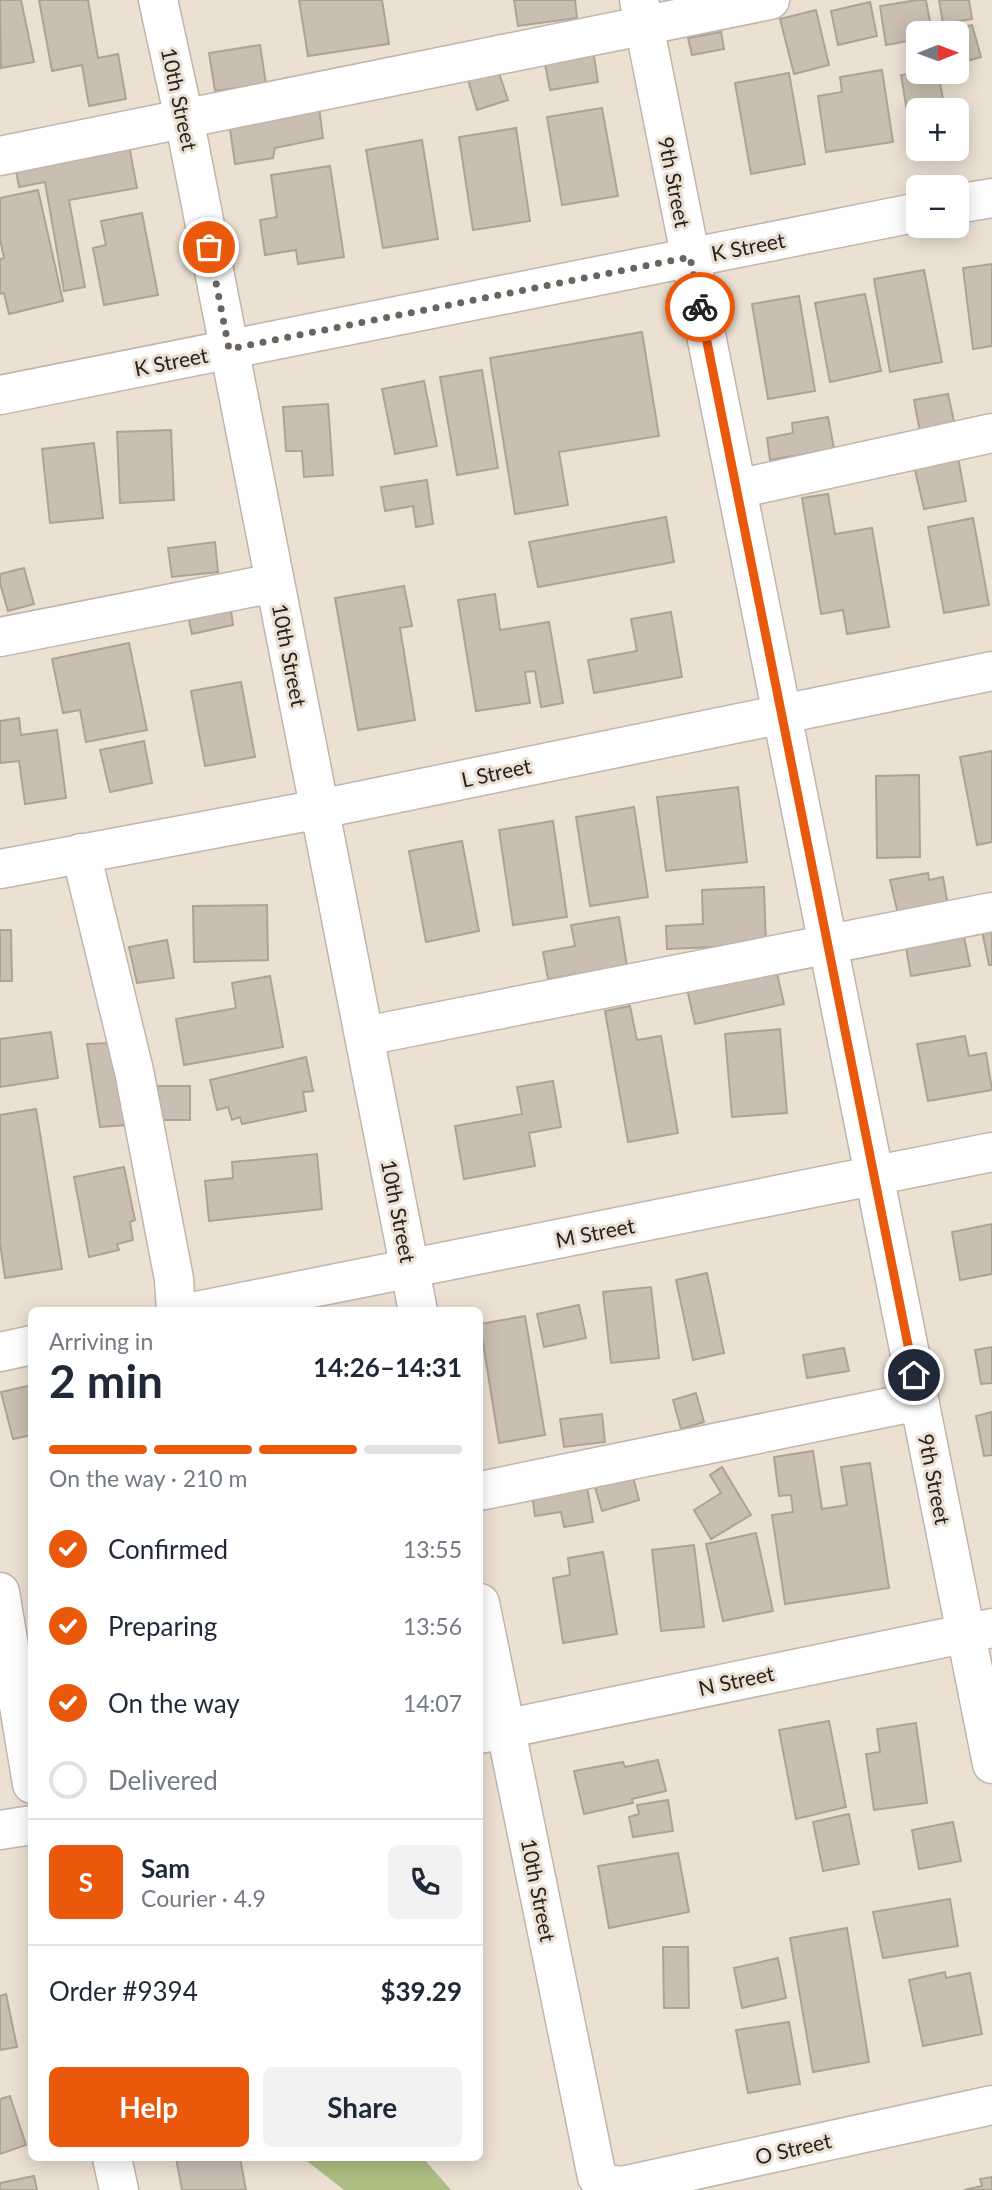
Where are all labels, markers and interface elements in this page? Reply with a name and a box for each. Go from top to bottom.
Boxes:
north arrow [906,21,970,84]
map controls [906,21,969,238]
street label: 10th Street [157,45,203,153]
button: + [906,98,969,161]
street label: 9th Street [654,134,696,230]
button: − [906,175,969,238]
pin [179,217,239,277]
street label: K Street [709,227,787,265]
icon: bag [190,228,228,266]
courier [665,272,735,342]
icon: bike [681,288,719,326]
street label: K Street [132,342,210,380]
street label: 10th Street [268,601,312,709]
street label: L Street [459,752,534,792]
street label: 10th Street [377,1157,421,1265]
street label: M Street [553,1212,637,1252]
text: Arriving in [49,1327,153,1355]
pin [884,1345,944,1405]
text: 14:26–14:31 [313,1351,462,1383]
text: 2 min [49,1353,163,1408]
icon: home [895,1356,933,1394]
street label: 9th Street [914,1431,956,1527]
text: On the way · 210 m [49,1464,248,1492]
icon: check [49,1530,87,1568]
text: Confirmed [108,1533,228,1565]
text: 13:55 [403,1535,462,1563]
icon: check [49,1607,87,1645]
text: Preparing [108,1610,217,1642]
text: 13:56 [403,1612,462,1640]
street label: N Street [696,1660,777,1700]
icon: check [49,1684,87,1722]
text: On the way [108,1687,240,1719]
text: 14:07 [403,1689,462,1717]
text: Delivered [108,1764,218,1796]
street label: 10th Street [517,1836,561,1944]
button: phone [388,1845,462,1919]
text: Sam [141,1852,190,1884]
text: S [79,1866,93,1898]
text: Courier · 4.9 [141,1884,266,1912]
text: Order #9394 [49,1975,198,2007]
text: $39.29 [380,1975,462,2007]
button: Help [49,2067,249,2147]
button: Share [263,2067,462,2147]
street label: O Street [752,2127,834,2169]

